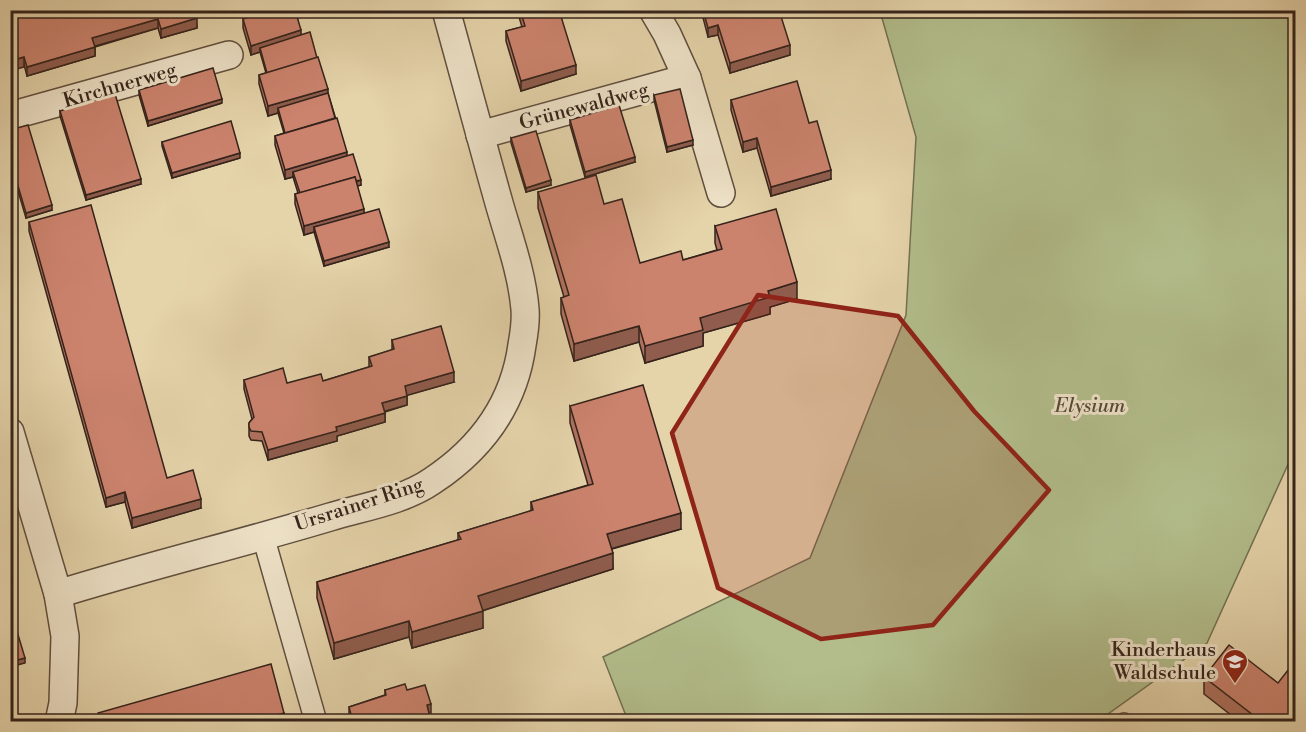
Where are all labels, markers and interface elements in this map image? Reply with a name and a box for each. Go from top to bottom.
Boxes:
street label: Kirchnerweg [60,58,180,114]
street label: Grünewaldweg [517,78,652,136]
park label: Elysium [1054,394,1126,419]
street label: Ursrainer Ring [291,472,427,538]
place label: Kinderhaus Waldschule [1111,638,1216,686]
school or university icon: Kinderhaus Waldschule [1220,647,1250,685]

